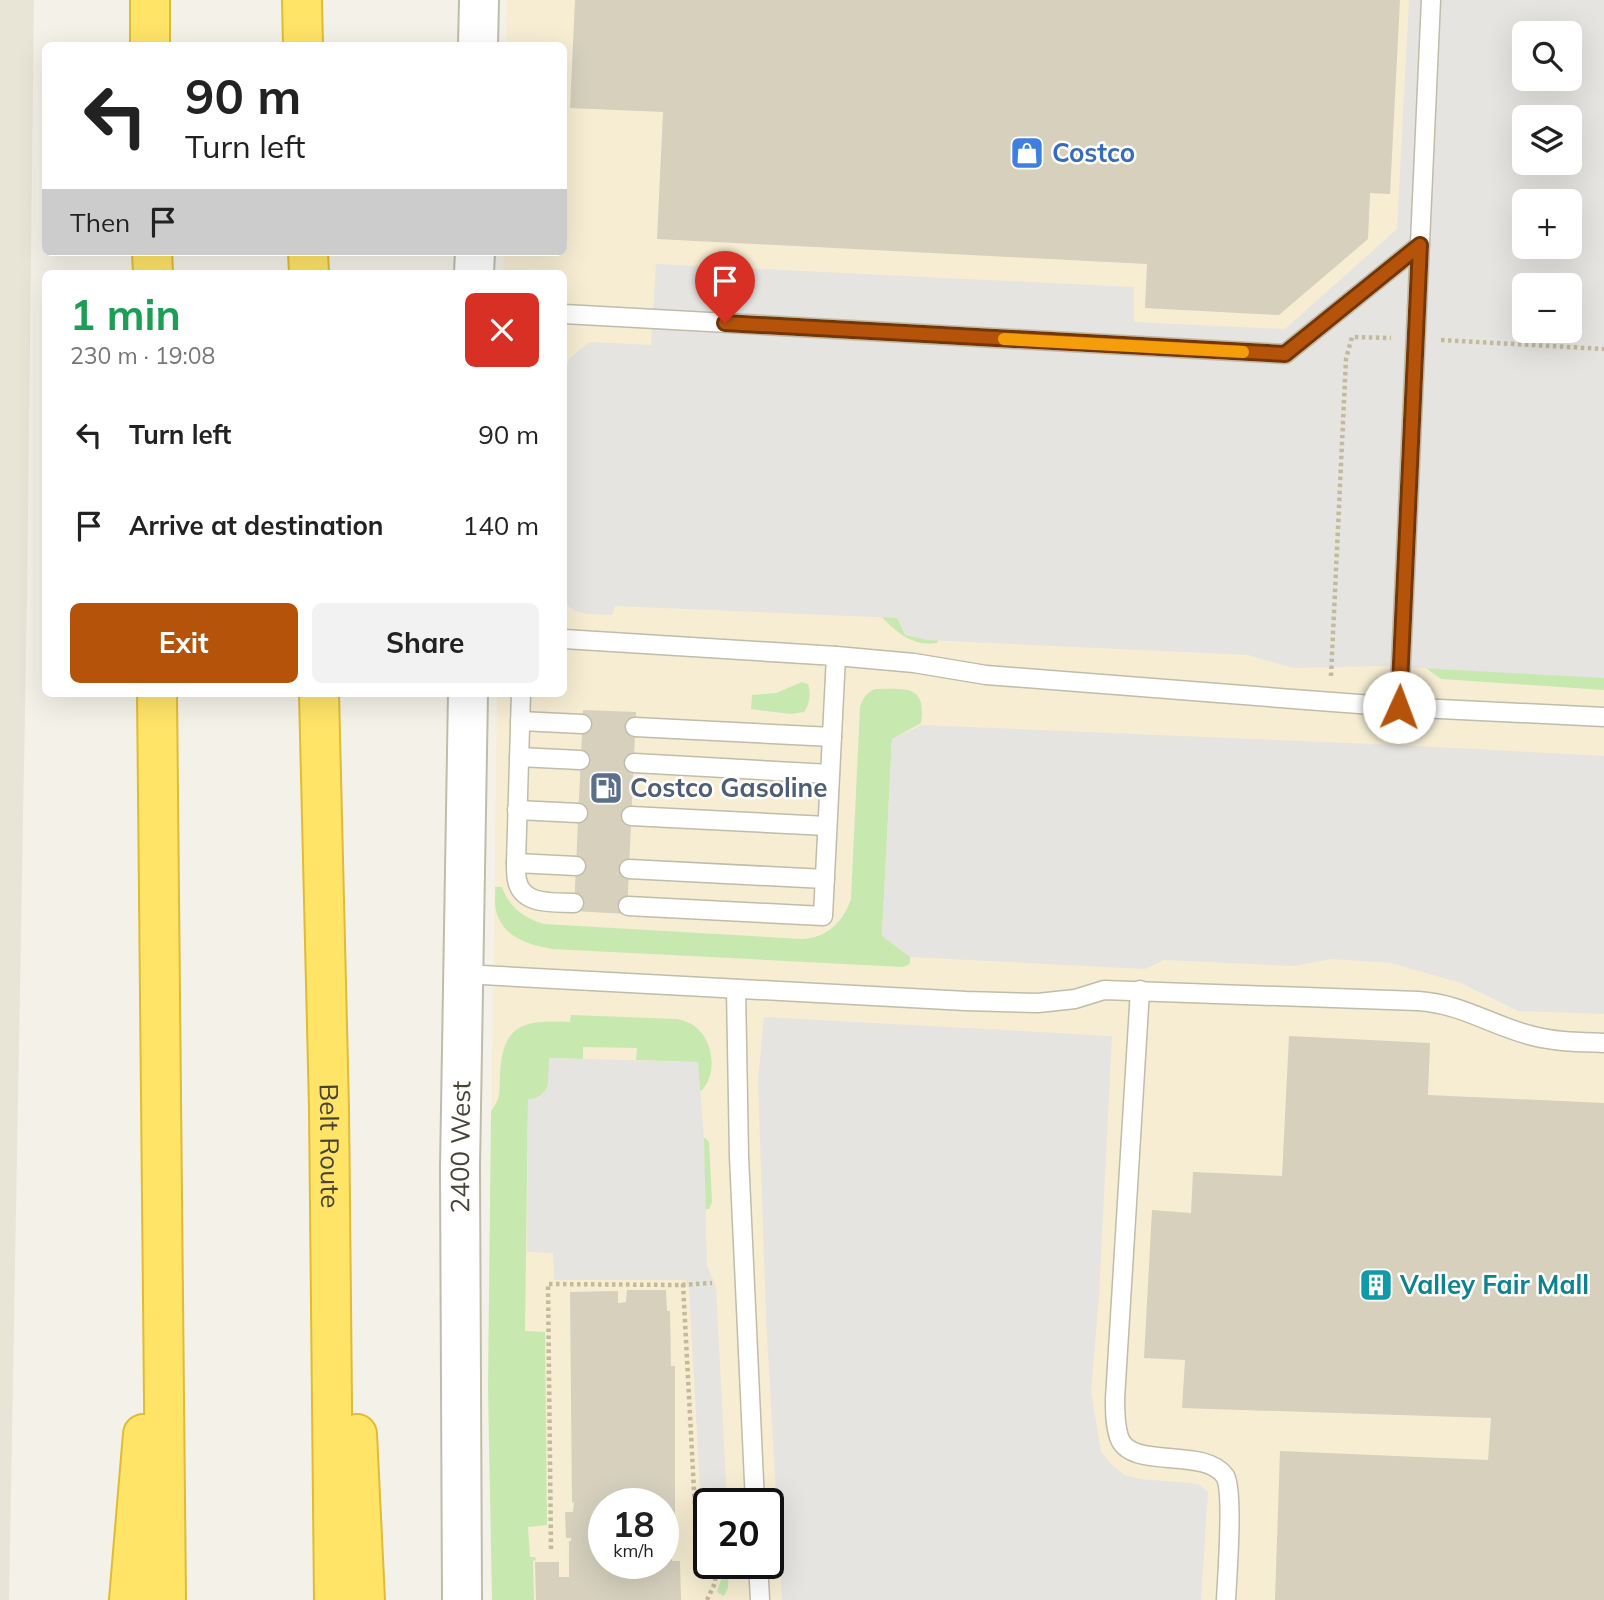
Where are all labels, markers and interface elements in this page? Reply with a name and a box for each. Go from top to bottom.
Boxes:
map controls [1512,21,1582,343]
button: search [1512,21,1582,91]
text: 90 m [185,65,301,126]
icon: left [70,70,161,161]
button: layers [1512,105,1582,175]
text: Turn left [185,126,305,166]
shop icon: Costco [1008,134,1046,172]
place label: Costco [1052,136,1135,169]
button: + [1512,189,1582,259]
icon: arrive [144,203,182,241]
text: Then [70,206,130,239]
pin [695,251,755,323]
icon: arrive [706,262,744,300]
button: − [1512,273,1582,343]
text: 1 min [70,288,181,341]
button: close [465,293,539,367]
text: 230 m · 19:08 [70,341,215,370]
icon: left [70,416,108,454]
text: Turn left [129,418,231,451]
text: 90 m [478,418,539,451]
icon: arrive [70,507,108,545]
text: Arrive at destination [129,509,384,542]
text: 140 m [463,509,539,542]
button: Exit [70,603,298,683]
button: Share [312,603,539,683]
position arrow [1362,670,1436,744]
fuel station icon: Costco Gasoline [587,769,625,807]
place label: Costco Gasoline [630,771,828,804]
street label: 2400 West [443,1080,477,1213]
street label: Belt Route [312,1083,347,1208]
building icon: Valley Fair Mall [1357,1266,1395,1304]
place label: Valley Fair Mall [1399,1268,1589,1301]
speed limit sign: 20 [693,1488,784,1579]
text: 18 [612,1502,655,1546]
text: km/h [613,1539,654,1562]

